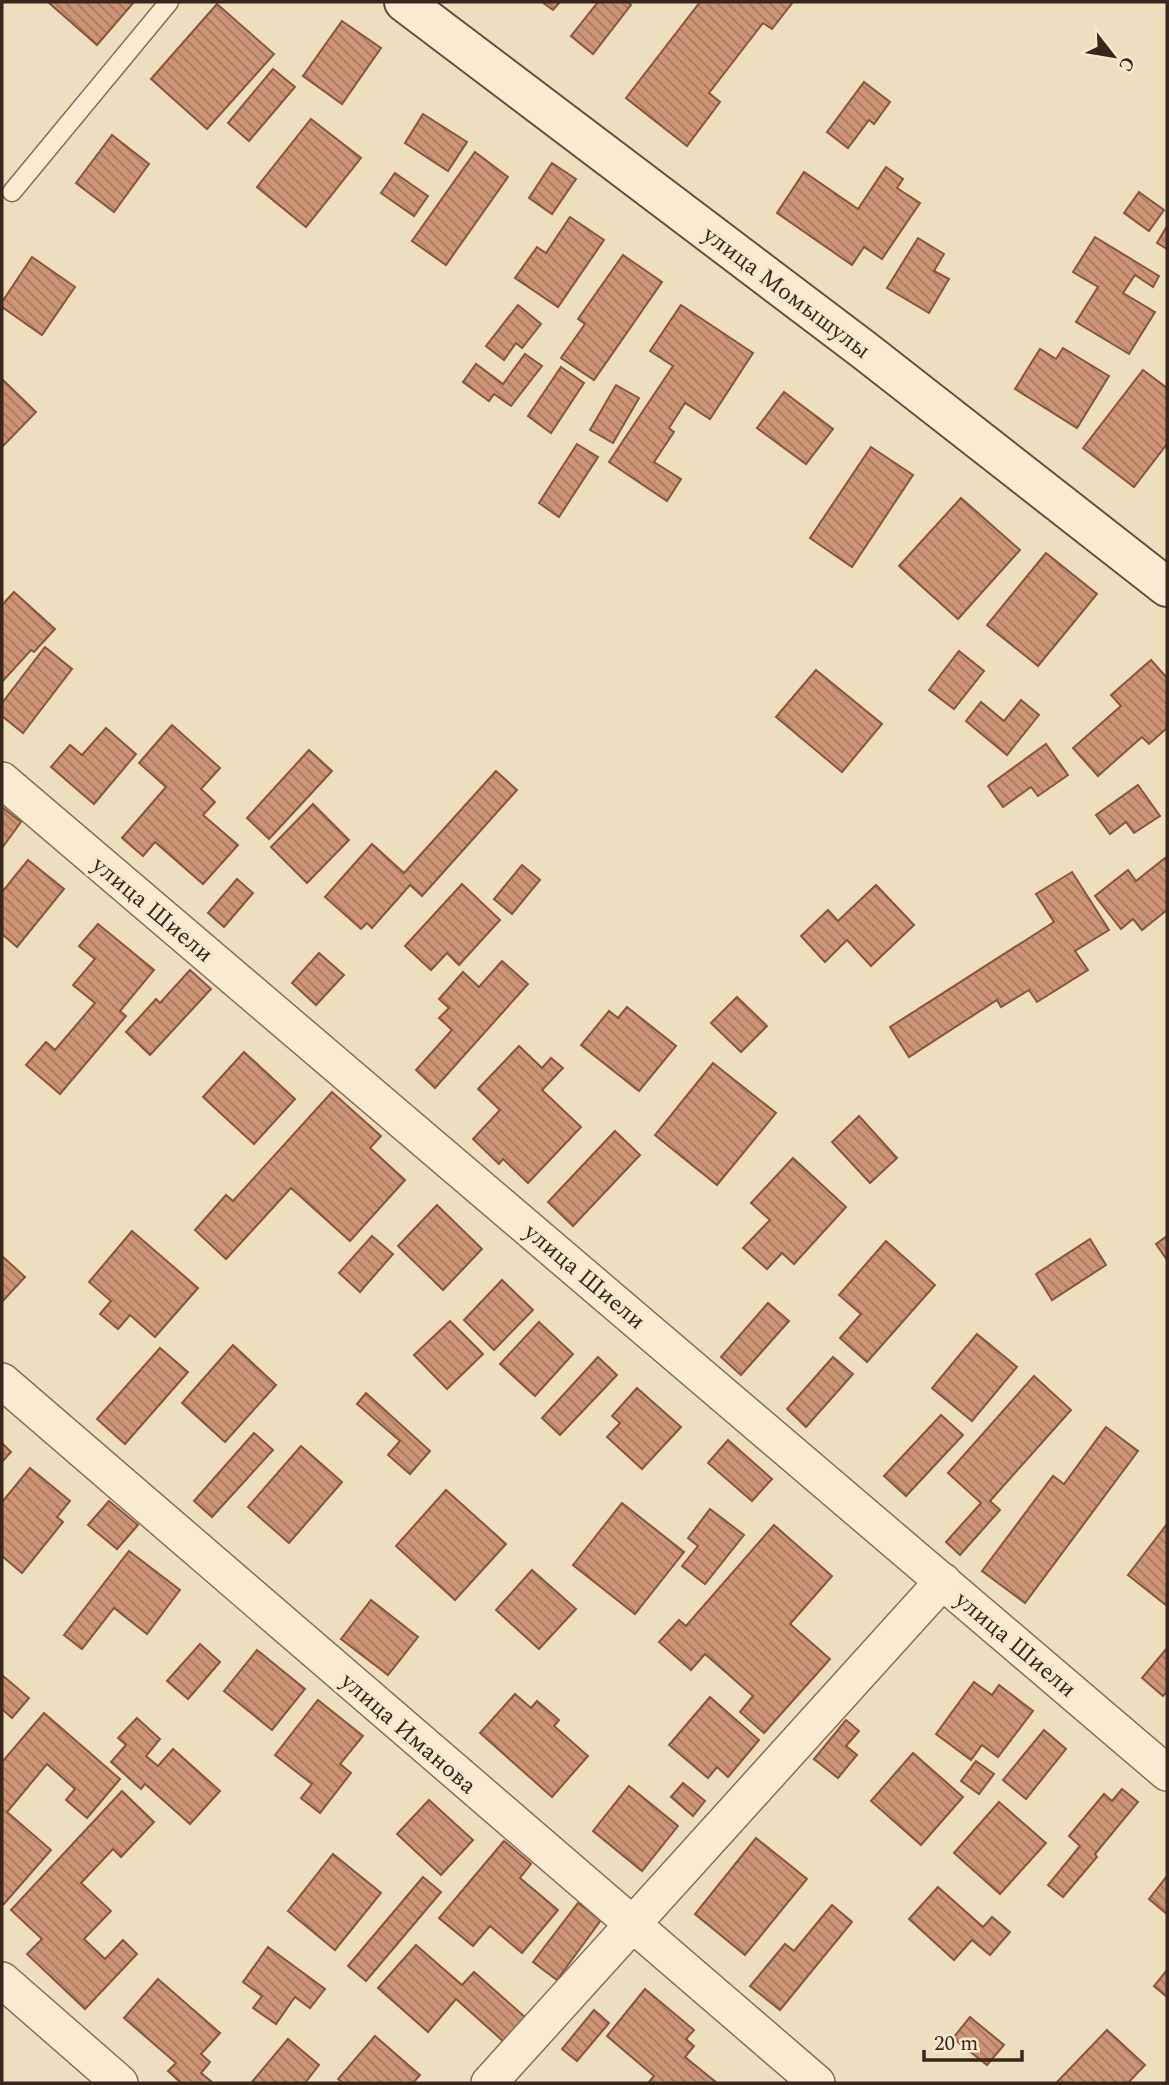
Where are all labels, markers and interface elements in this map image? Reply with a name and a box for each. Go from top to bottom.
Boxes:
north arrow [1078,21,1148,91]
text: С [1110,51,1142,77]
street label: улица Момышулы [694,217,878,368]
street label: улица Шиели [83,847,221,972]
street label: улица Шиели [515,1214,653,1339]
street label: улица Шиели [946,1582,1084,1707]
street label: улица Иманова [331,1664,485,1803]
scale bar [924,2018,1022,2062]
text: 20 m [934,2028,978,2060]

